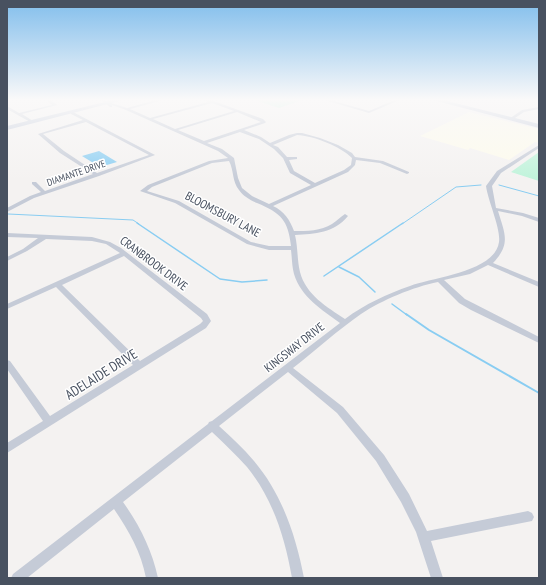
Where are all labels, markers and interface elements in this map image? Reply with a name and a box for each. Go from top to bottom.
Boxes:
street label: DIAMANTE DRIVE [45,157,107,189]
street label: BLOOMSBURY LANE [183,188,263,240]
street label: CRANBROOK DRIVE [117,233,191,293]
street label: KINGSWAY DRIVE [261,319,327,375]
street label: ADELAIDE DRIVE [62,345,140,403]

